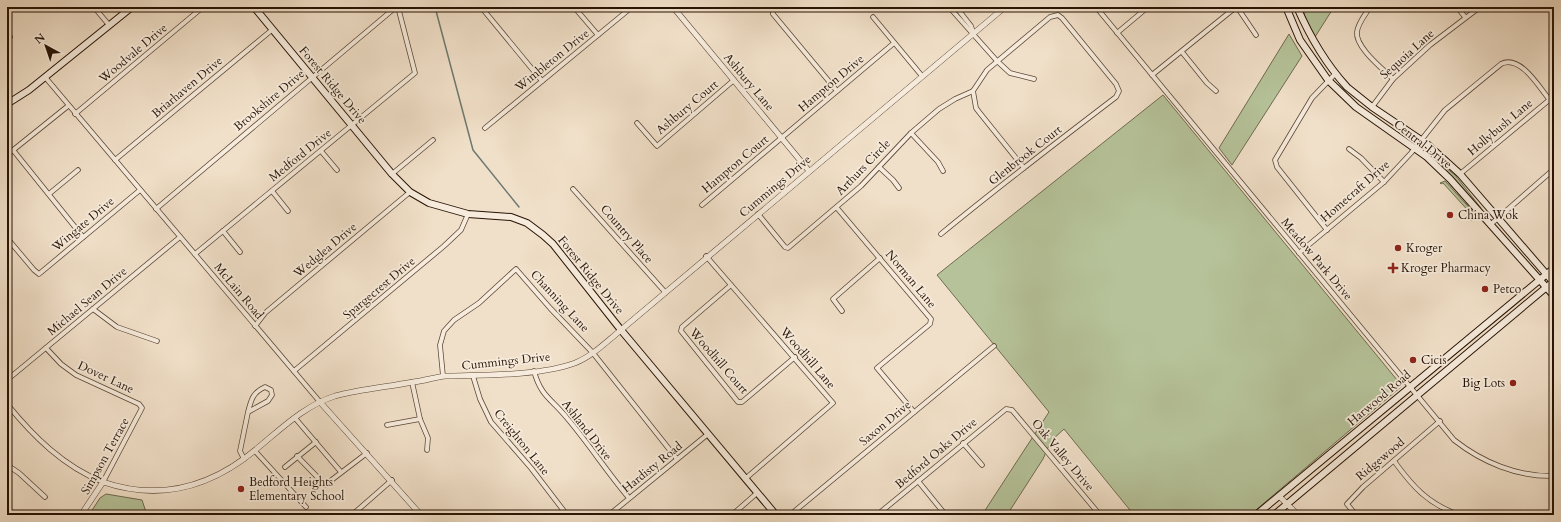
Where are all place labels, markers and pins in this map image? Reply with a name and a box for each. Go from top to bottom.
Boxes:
place label: China Wok [1458,207,1519,223]
marker: China Wok [1445,210,1455,220]
place label: Kroger [1406,240,1443,256]
marker: Kroger [1393,243,1403,253]
place label: Kroger Pharmacy [1401,260,1492,276]
marker: Kroger Pharmacy [1388,263,1398,273]
place label: Petco [1493,281,1522,297]
marker: Petco [1480,284,1490,294]
place label: Cicis [1421,352,1446,368]
marker: Cicis [1408,355,1418,365]
place label: Big Lots [1462,375,1505,391]
marker: Big Lots [1508,378,1518,388]
place label: Bedford Heights Elementary School [249,474,344,504]
marker: Bedford Heights Elementary School [236,484,246,494]

